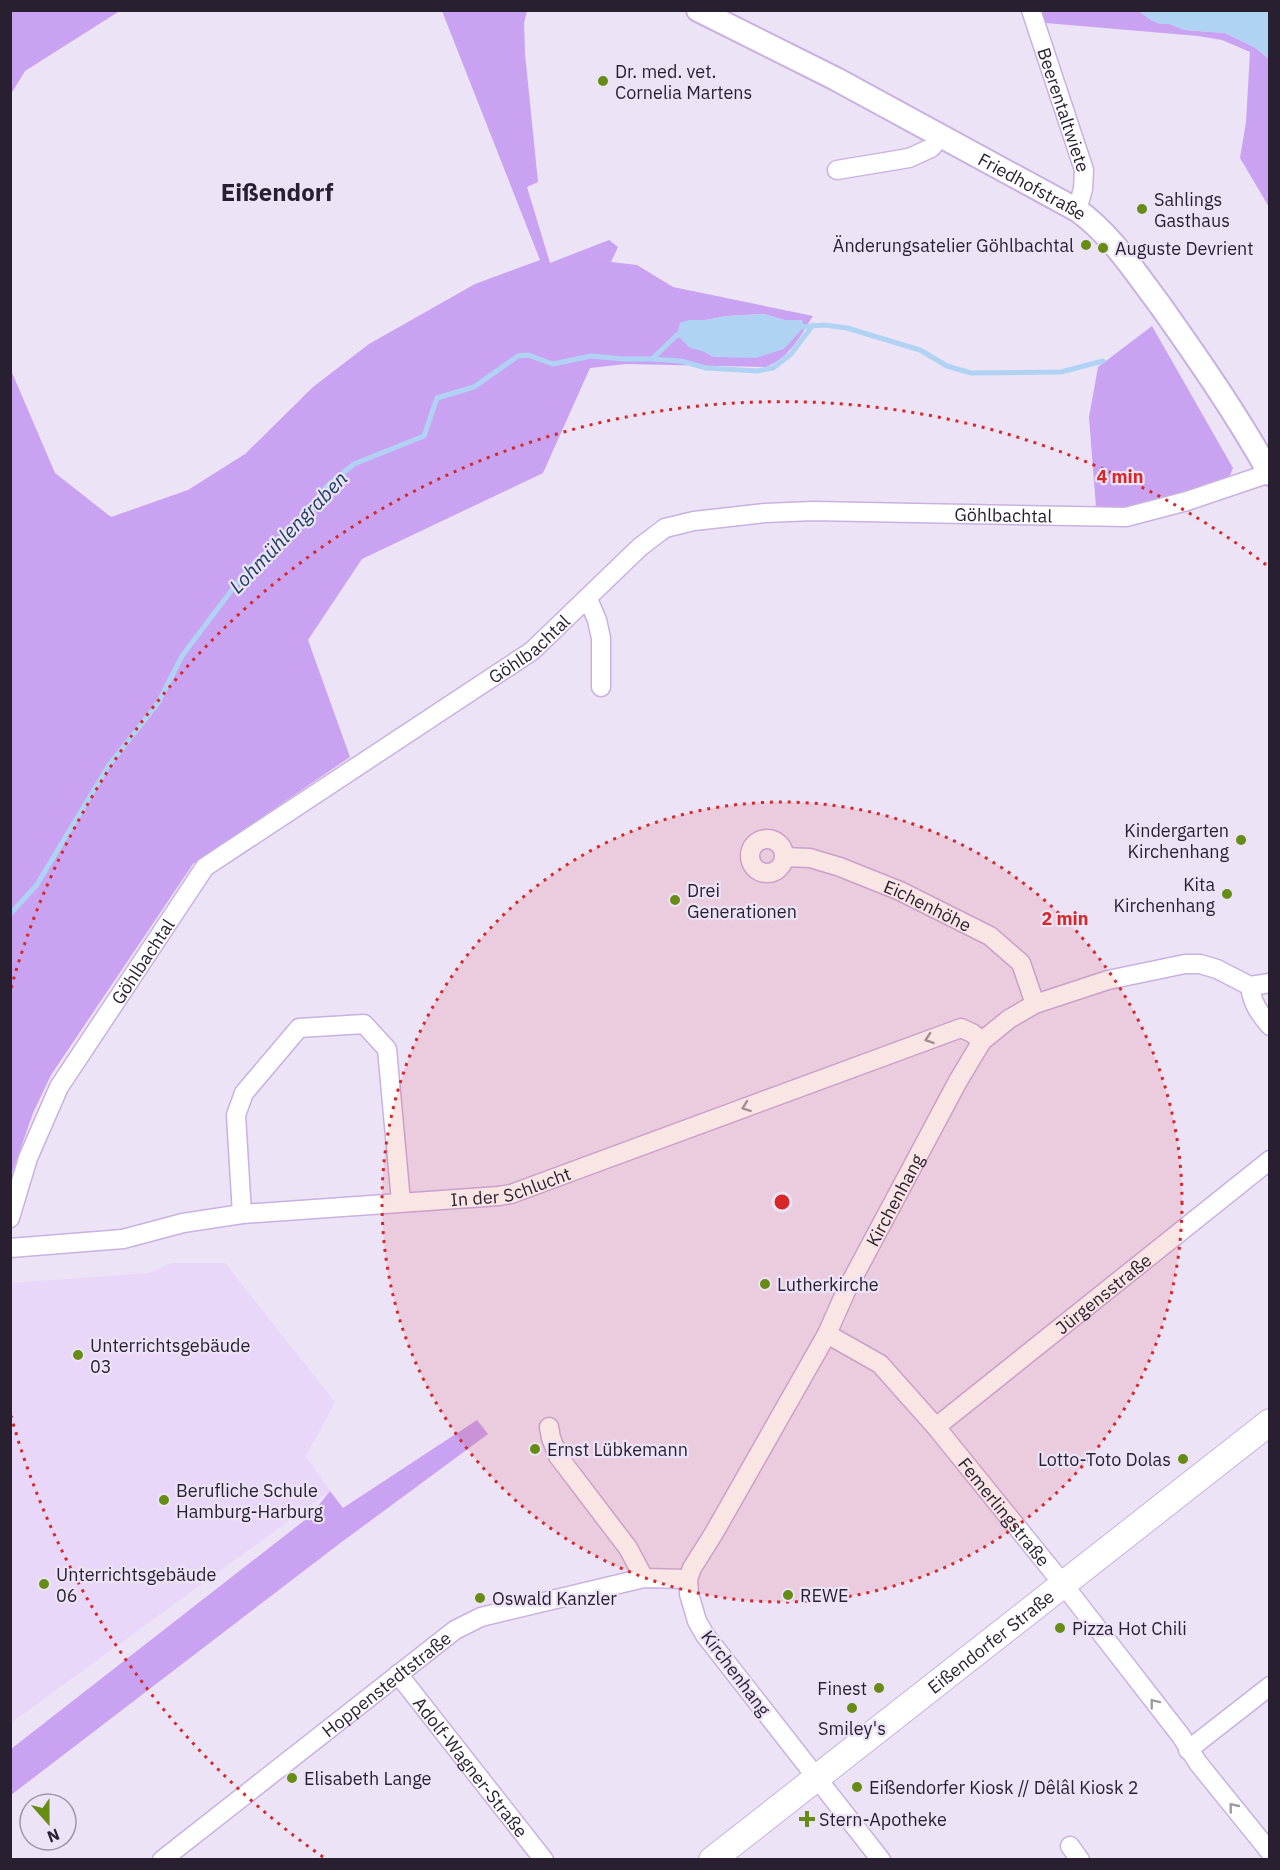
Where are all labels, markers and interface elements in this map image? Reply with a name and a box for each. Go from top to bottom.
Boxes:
street label: Beerentaltwiete [1033,45,1095,175]
place label: Dr. med. vet. Cornelia Martens [615,60,752,104]
marker: Dr. med. vet. Cornelia Martens [596,74,610,88]
street label: Friedhofstraße [974,147,1091,225]
district label: Eißendorf [221,176,334,208]
place label: Sahlings Gasthaus [1154,188,1230,232]
marker: Sahlings Gasthaus [1135,202,1149,216]
place label: Änderungsatelier Göhlbachtal [833,234,1074,257]
place label: Auguste Devrient [1115,237,1254,260]
marker: Änderungsatelier Göhlbachtal [1079,238,1093,252]
marker: Auguste Devrient [1096,241,1110,255]
water label: Lohmühlengraben [223,465,353,599]
text: 4 min [1096,465,1144,488]
street label: Göhlbachtal [954,502,1053,527]
street label: Göhlbachtal [484,609,575,688]
place label: Kindergarten Kirchenhang [1124,819,1229,863]
marker: Kindergarten Kirchenhang [1234,833,1248,847]
place label: Kita Kirchenhang [1114,873,1215,917]
street label: Eichenhöhe [881,874,975,936]
place label: Drei Generationen [687,879,797,923]
marker: Kita Kirchenhang [1220,887,1234,901]
marker: Drei Generationen [668,893,682,907]
text: 2 min [1041,907,1089,930]
street label: Göhlbachtal [106,914,179,1008]
one-way arrow [924,1032,935,1044]
one-way arrow [741,1099,752,1112]
street label: Kirchenhang [861,1149,929,1250]
street label: In der Schlucht [450,1161,574,1211]
centre of rings [772,1192,792,1212]
street label: Jürgensstraße [1051,1248,1156,1339]
place label: Lutherkirche [777,1273,879,1296]
marker: Lutherkirche [758,1277,772,1291]
place label: Unterrichtsgebäude 03 [90,1334,250,1378]
marker: Unterrichtsgebäude 03 [71,1348,85,1362]
place label: Ernst Lübkemann [547,1438,688,1461]
marker: Ernst Lübkemann [528,1442,542,1456]
place label: Lotto-Toto Dolas [1038,1448,1171,1471]
street label: Femerlingstraße [954,1452,1055,1571]
marker: Lotto-Toto Dolas [1176,1452,1190,1466]
place label: Berufliche Schule Hamburg-Harburg [176,1479,323,1523]
marker: Berufliche Schule Hamburg-Harburg [157,1493,171,1507]
place label: Unterrichtsgebäude 06 [56,1563,216,1607]
marker: Unterrichtsgebäude 06 [37,1577,51,1591]
place label: REWE [800,1584,849,1607]
street label: Eißendorfer Straße [922,1585,1059,1698]
place label: Oswald Kanzler [492,1587,617,1610]
marker: REWE [781,1588,795,1602]
marker: Oswald Kanzler [473,1591,487,1605]
place label: Pizza Hot Chili [1072,1617,1187,1640]
marker: Pizza Hot Chili [1053,1621,1067,1635]
street label: Hoppenstedtstraße [317,1626,456,1742]
street label: Kirchenhang [696,1626,776,1721]
place label: Finest [817,1677,867,1700]
marker: Finest [872,1681,886,1695]
street label: Adolf-Wagner-Straße [409,1692,533,1842]
one-way arrow [1150,1698,1161,1709]
marker: Smiley's [845,1701,859,1715]
place label: Smiley's [818,1717,886,1740]
place label: Elisabeth Lange [304,1767,432,1790]
marker: Elisabeth Lange [285,1771,299,1785]
place label: Eißendorfer Kiosk // Dêlâl Kiosk 2 [869,1776,1139,1799]
marker: Eißendorfer Kiosk // Dêlâl Kiosk 2 [850,1780,864,1794]
north arrow [18,1792,78,1852]
one-way arrow [1229,1802,1240,1813]
place label: Stern-Apotheke [819,1808,947,1831]
marker: Stern-Apotheke [800,1812,814,1826]
text: N [44,1825,62,1847]

